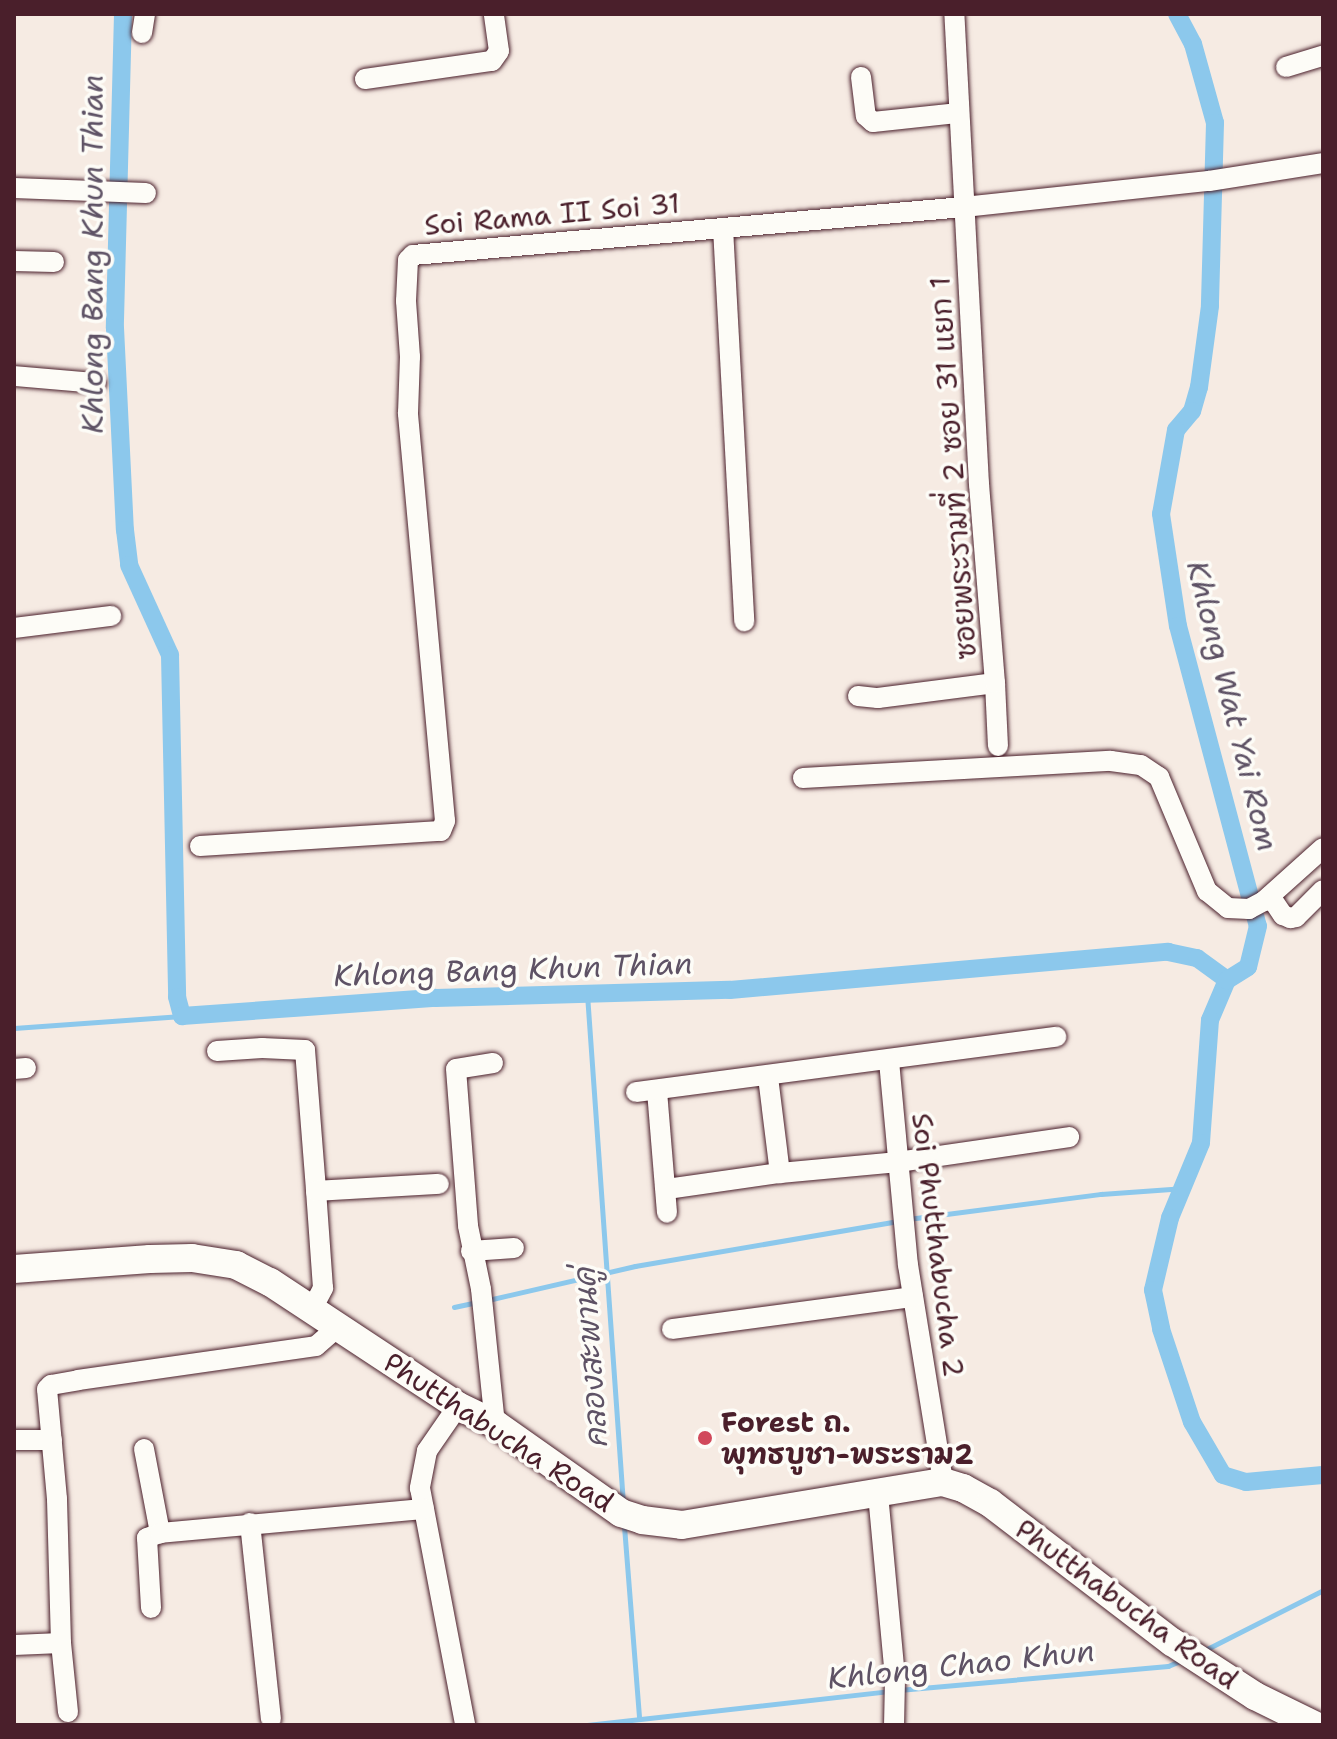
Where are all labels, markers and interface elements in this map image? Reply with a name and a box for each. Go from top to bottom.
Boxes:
water label: Khlong Bang Khun Thian [75,74,111,434]
street label: Soi Rama II Soi 31 [423,186,681,242]
street label: ซอยพระรามที่ 2 ซอย 31 แยก 1 [923,275,983,661]
water label: Khlong Wat Yai Rom [1178,557,1286,855]
water label: Khlong Bang Khun Thian [333,946,693,994]
street label: Soi Phutthabucha 2 [905,1111,971,1379]
water label: คลองสะพานคู่ [567,1267,615,1449]
street label: Phutthabucha Road [378,1345,620,1519]
place label: Forest ถ. พุทธบูชา-พระราม2 [721,1405,974,1471]
marker: Forest ถ. พุทธบูชา-พระราม2 [696,1429,714,1447]
street label: Phutthabucha Road [1009,1512,1245,1696]
water label: Khlong Chao Khun [826,1633,1096,1697]

